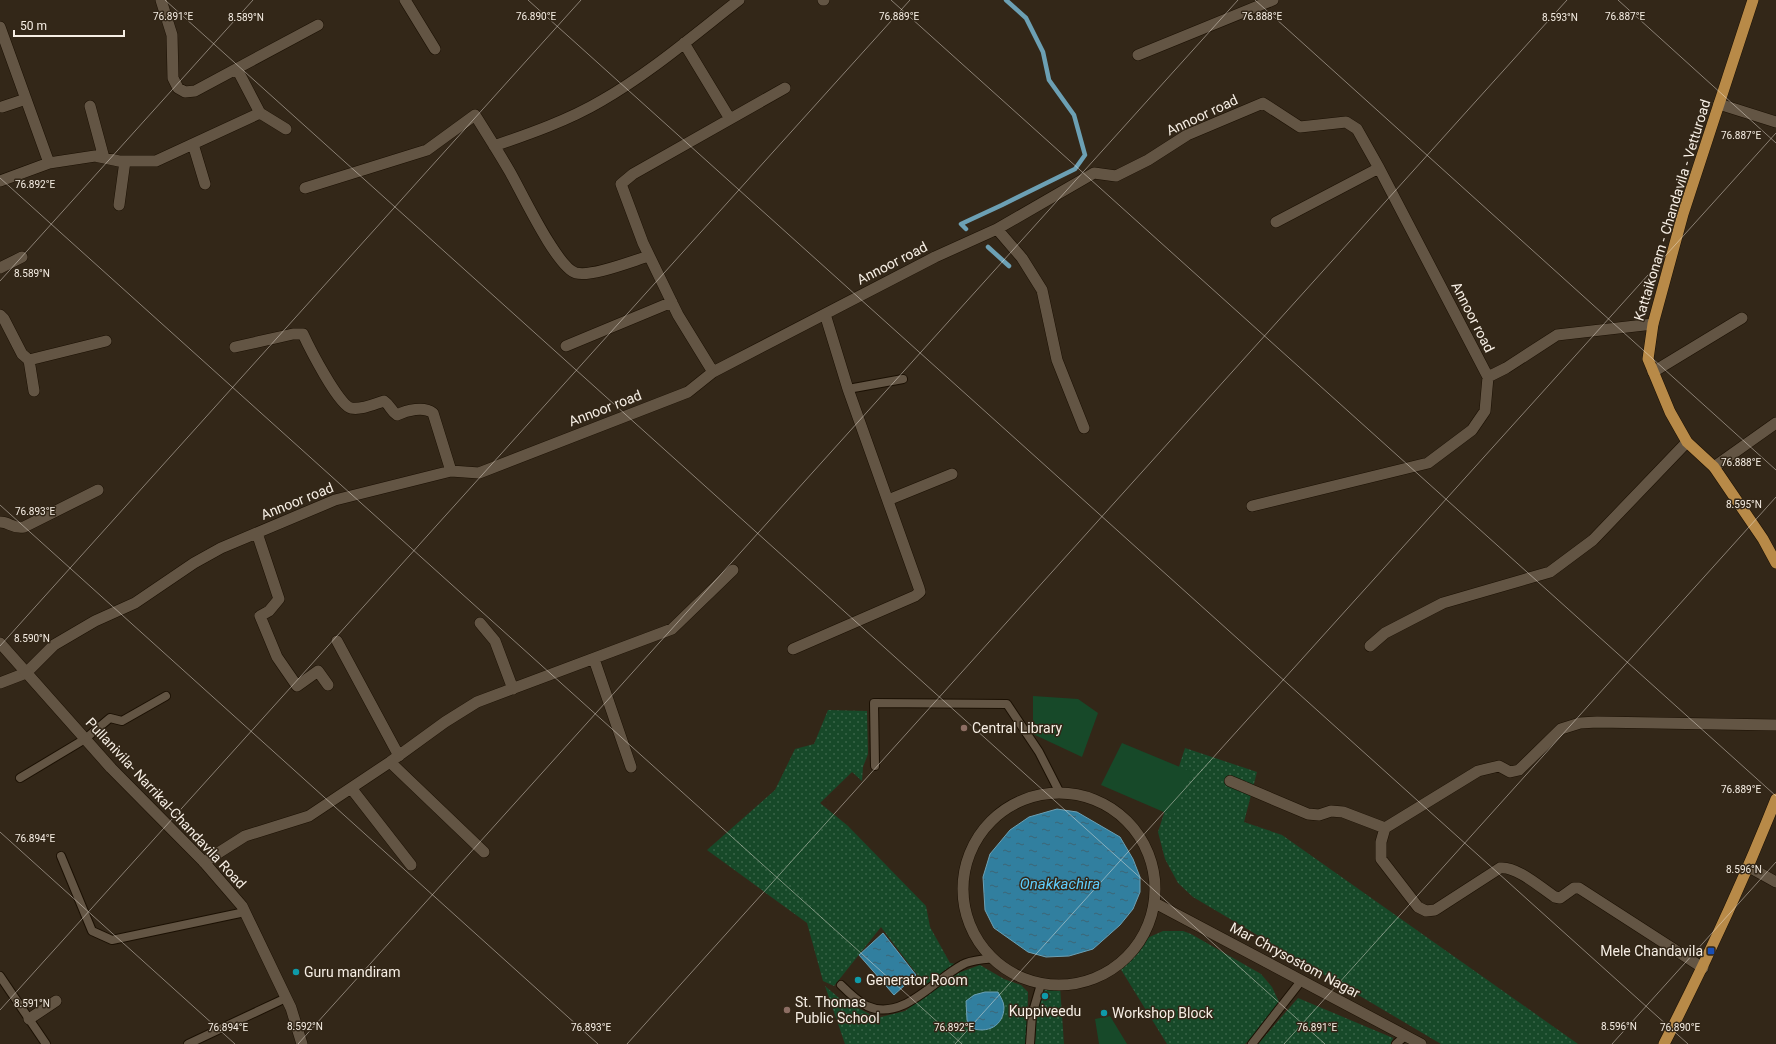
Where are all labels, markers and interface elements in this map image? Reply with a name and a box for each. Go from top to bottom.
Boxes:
text: 76.891°E [153,11,193,22]
text: 76.890°E [516,11,556,22]
text: 76.889°E [879,11,919,22]
text: 76.888°E [1242,11,1282,22]
text: 76.887°E [1605,11,1645,22]
scale bar [14,12,124,38]
text: 8.589°N [228,12,264,23]
text: 8.593°N [1542,12,1578,23]
text: 50 m [20,19,47,33]
street label: Annoor road [1164,92,1240,138]
street label: Kattaikonam - Chandavila - Vetturoad [1631,97,1713,323]
text: 76.887°E [1721,130,1761,141]
text: 76.892°E [15,179,55,190]
street label: Annoor road [854,238,930,288]
text: 8.589°N [14,268,50,279]
street label: Annoor road [1448,279,1498,355]
street label: Annoor road [566,387,644,429]
text: 76.888°E [1721,457,1761,468]
street label: Annoor road [258,479,336,523]
text: 8.595°N [1726,499,1762,510]
text: 76.893°E [15,506,55,517]
text: 8.590°N [14,633,50,644]
street label: Pullanivila- Narrikal-Chandavila Road [83,714,249,892]
place label: Central Library [972,720,1063,736]
marker: Central Library [959,723,969,733]
text: 76.889°E [1721,784,1761,795]
text: 76.894°E [15,833,55,844]
text: 8.596°N [1726,864,1762,875]
water label: Onakkachira [1020,875,1100,893]
street label: Mar Chrysostom Nagar [1227,919,1363,1001]
place label: Mele Chandavila [1600,943,1703,959]
marker: Mele Chandavila [1706,946,1716,956]
place label: Guru mandiram [304,964,400,980]
marker: Guru mandiram [291,967,301,977]
place label: Generator Room [866,972,968,988]
marker: Generator Room [853,975,863,985]
marker: Kuppiveedu [1040,991,1050,1001]
place label: St. Thomas Public School [795,994,880,1026]
text: 8.591°N [14,998,50,1009]
place label: Kuppiveedu [1009,1003,1081,1019]
marker: St. Thomas Public School [782,1005,792,1015]
place label: Workshop Block [1112,1005,1214,1021]
marker: Workshop Block [1099,1008,1109,1018]
text: 8.592°N [287,1021,323,1032]
text: 8.596°N [1601,1021,1637,1032]
text: 76.894°E [208,1022,248,1033]
text: 76.893°E [571,1022,611,1033]
text: 76.892°E [934,1022,974,1033]
text: 76.891°E [1297,1022,1337,1033]
text: 76.890°E [1660,1022,1700,1033]

